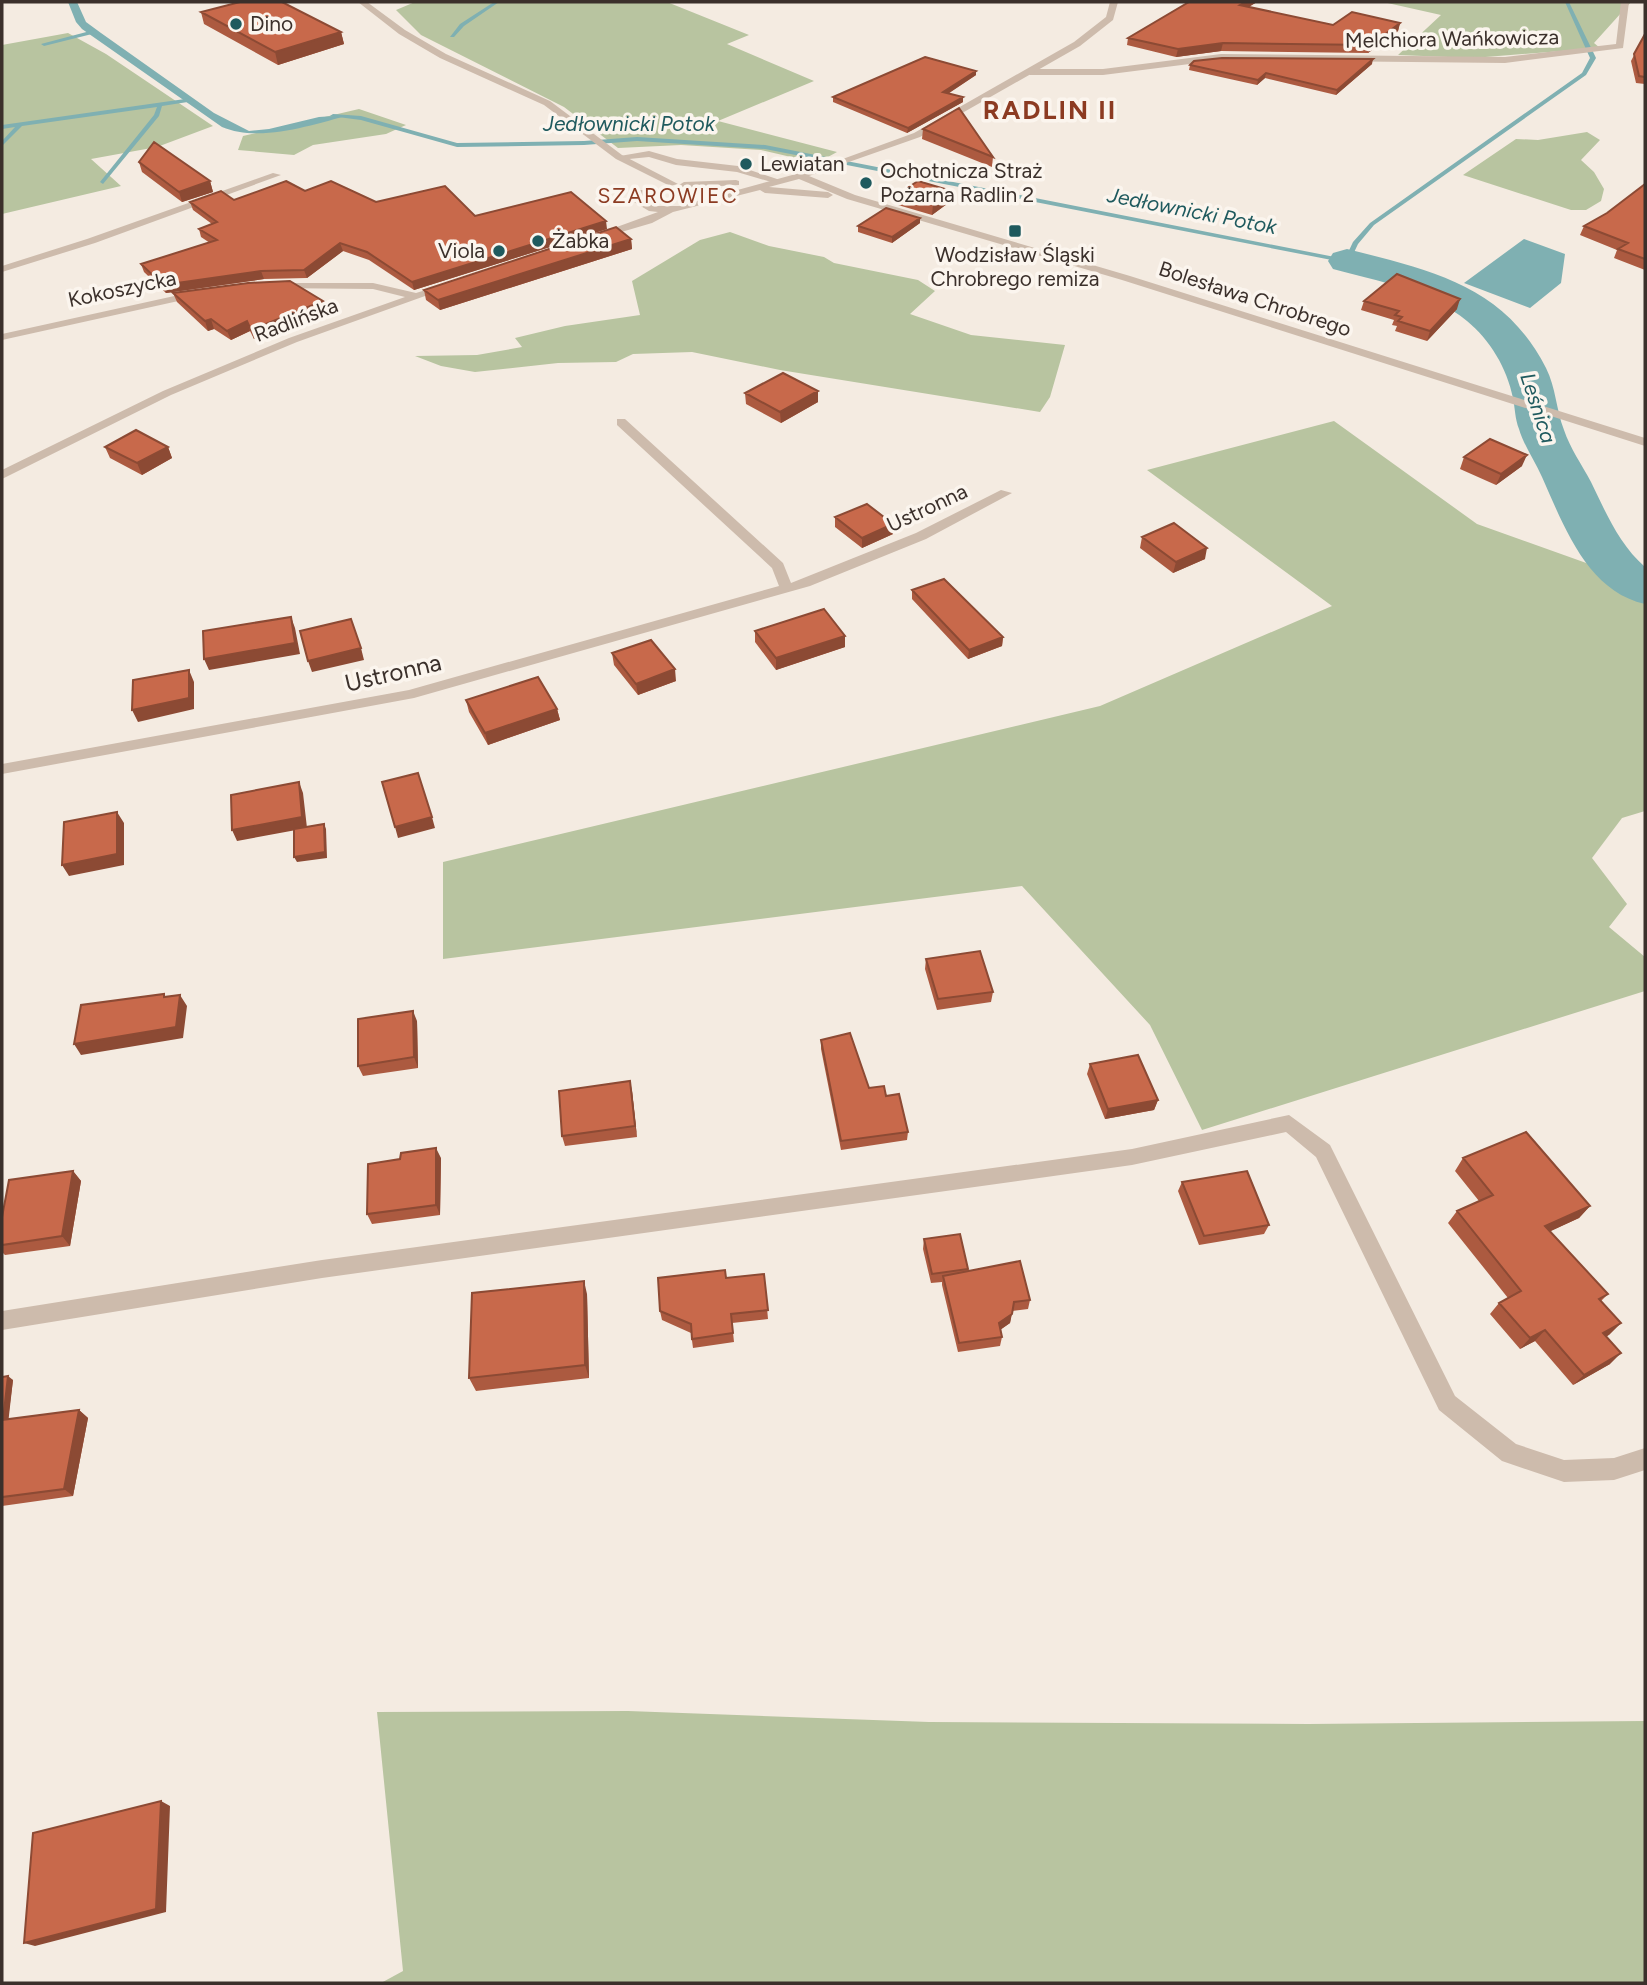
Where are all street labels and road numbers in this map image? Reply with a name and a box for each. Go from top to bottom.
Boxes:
street label: Melchiora Wańkowicza [1345,24,1559,53]
street label: Bolesława Chrobrego [1156,256,1355,341]
street label: Kokoszycka [66,265,178,312]
street label: Radlińska [250,292,341,347]
street label: Ustronna [883,478,971,537]
street label: Ustronna [342,647,444,698]

